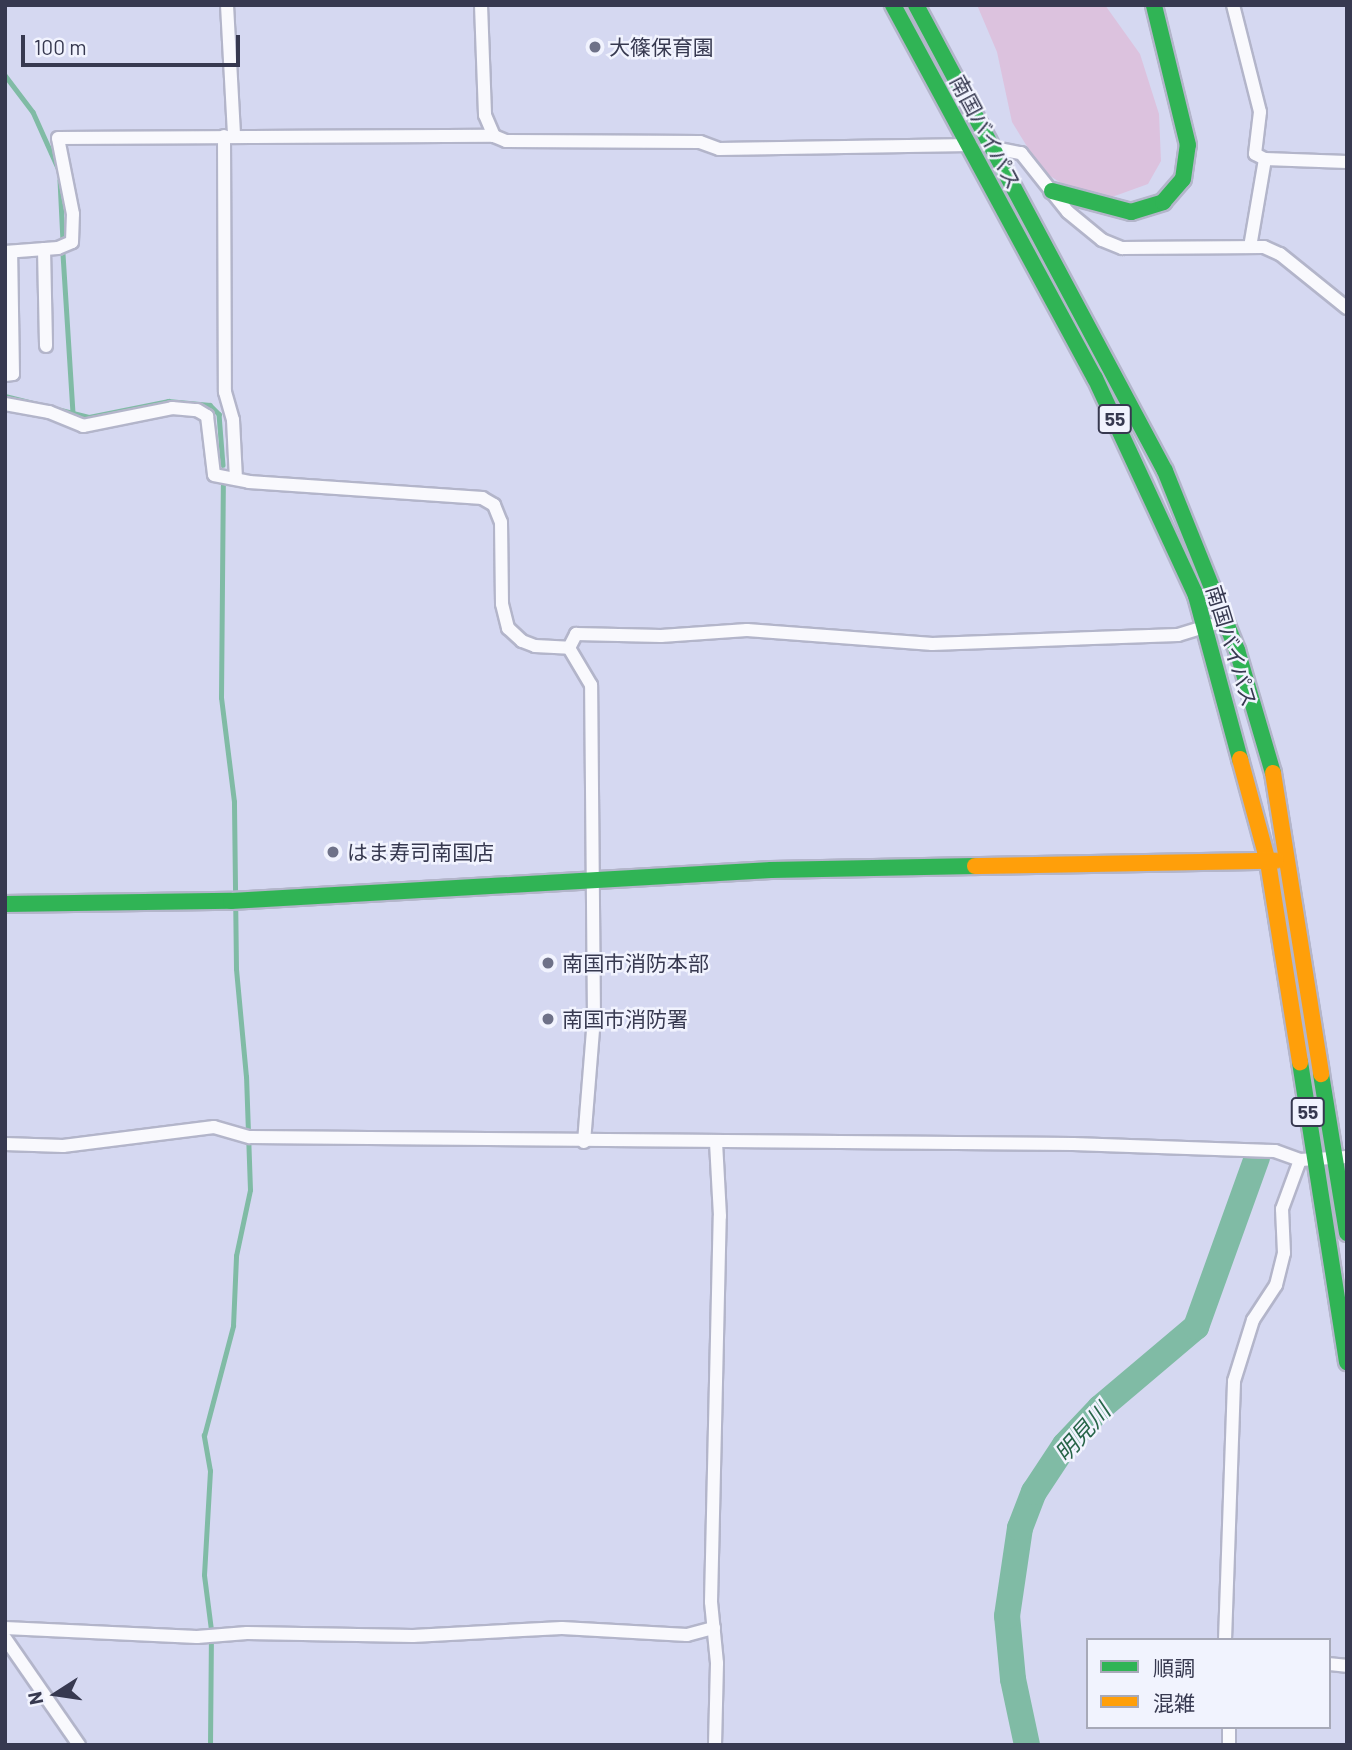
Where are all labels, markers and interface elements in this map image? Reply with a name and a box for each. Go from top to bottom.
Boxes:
scale bar [24,21,243,65]
text: 100 m [34,34,87,59]
place label: 大篠保育園 [609,34,714,60]
marker: 大篠保育園 [587,39,603,55]
street label: 南国バイパス [945,70,1027,194]
road number: 55 [1098,404,1132,434]
street label: 南国バイパス [1202,582,1262,710]
place label: はま寿司南国店 [347,839,494,865]
marker: はま寿司南国店 [325,844,341,860]
place label: 南国市消防本部 [562,950,709,976]
marker: 南国市消防本部 [540,955,556,971]
place label: 南国市消防署 [562,1006,688,1032]
marker: 南国市消防署 [540,1011,556,1027]
road number: 55 [1290,1096,1326,1128]
water label: 明見川 [1049,1397,1115,1467]
legend [1086,1638,1331,1729]
text: 順調 [1153,1655,1195,1680]
north arrow [21,1659,91,1729]
text: N [22,1690,48,1707]
text: 混雑 [1153,1690,1195,1715]

